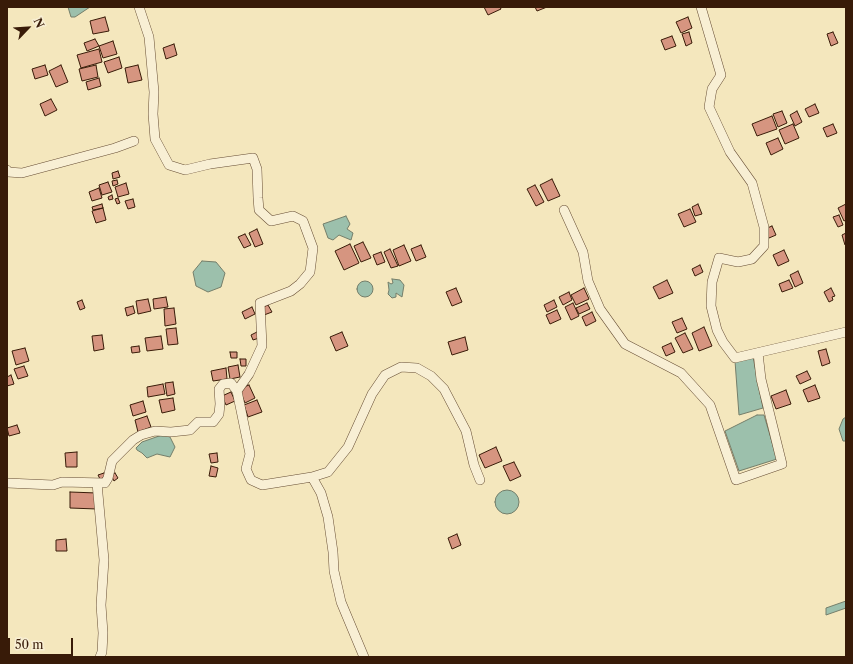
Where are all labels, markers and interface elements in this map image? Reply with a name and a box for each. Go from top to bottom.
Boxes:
north arrow [8,8,48,48]
text: N [31,16,47,30]
scale bar [10,630,75,656]
text: 50 m [15,637,44,652]

